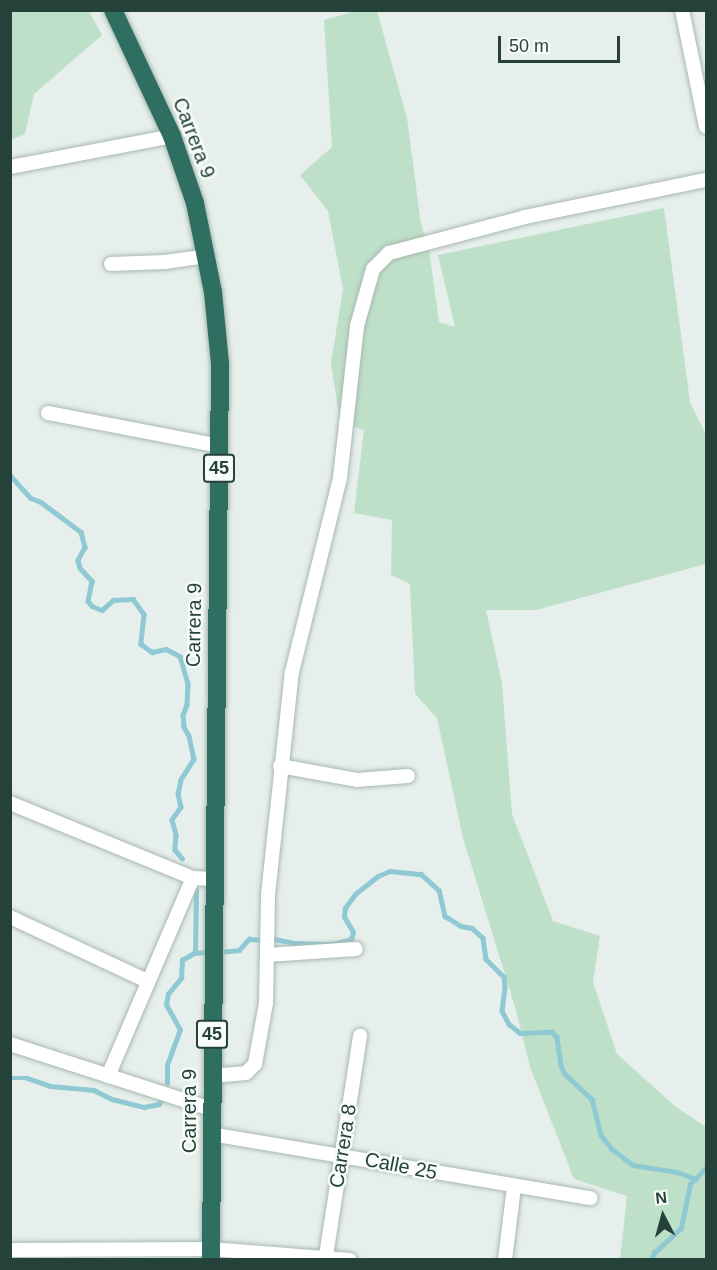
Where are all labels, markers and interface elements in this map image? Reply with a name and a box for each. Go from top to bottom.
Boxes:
scale bar [501,24,622,62]
text: 50 m [509,36,549,56]
street label: Carrera 9 [168,94,220,182]
road number: 45 [202,453,236,483]
street label: Carrera 9 [181,583,207,667]
road number: 45 [196,1019,228,1049]
street label: Carrera 9 [177,1069,201,1153]
street label: Carrera 8 [325,1102,361,1190]
street label: Calle 25 [363,1147,439,1185]
north arrow [633,1186,693,1246]
text: N [654,1189,668,1207]

